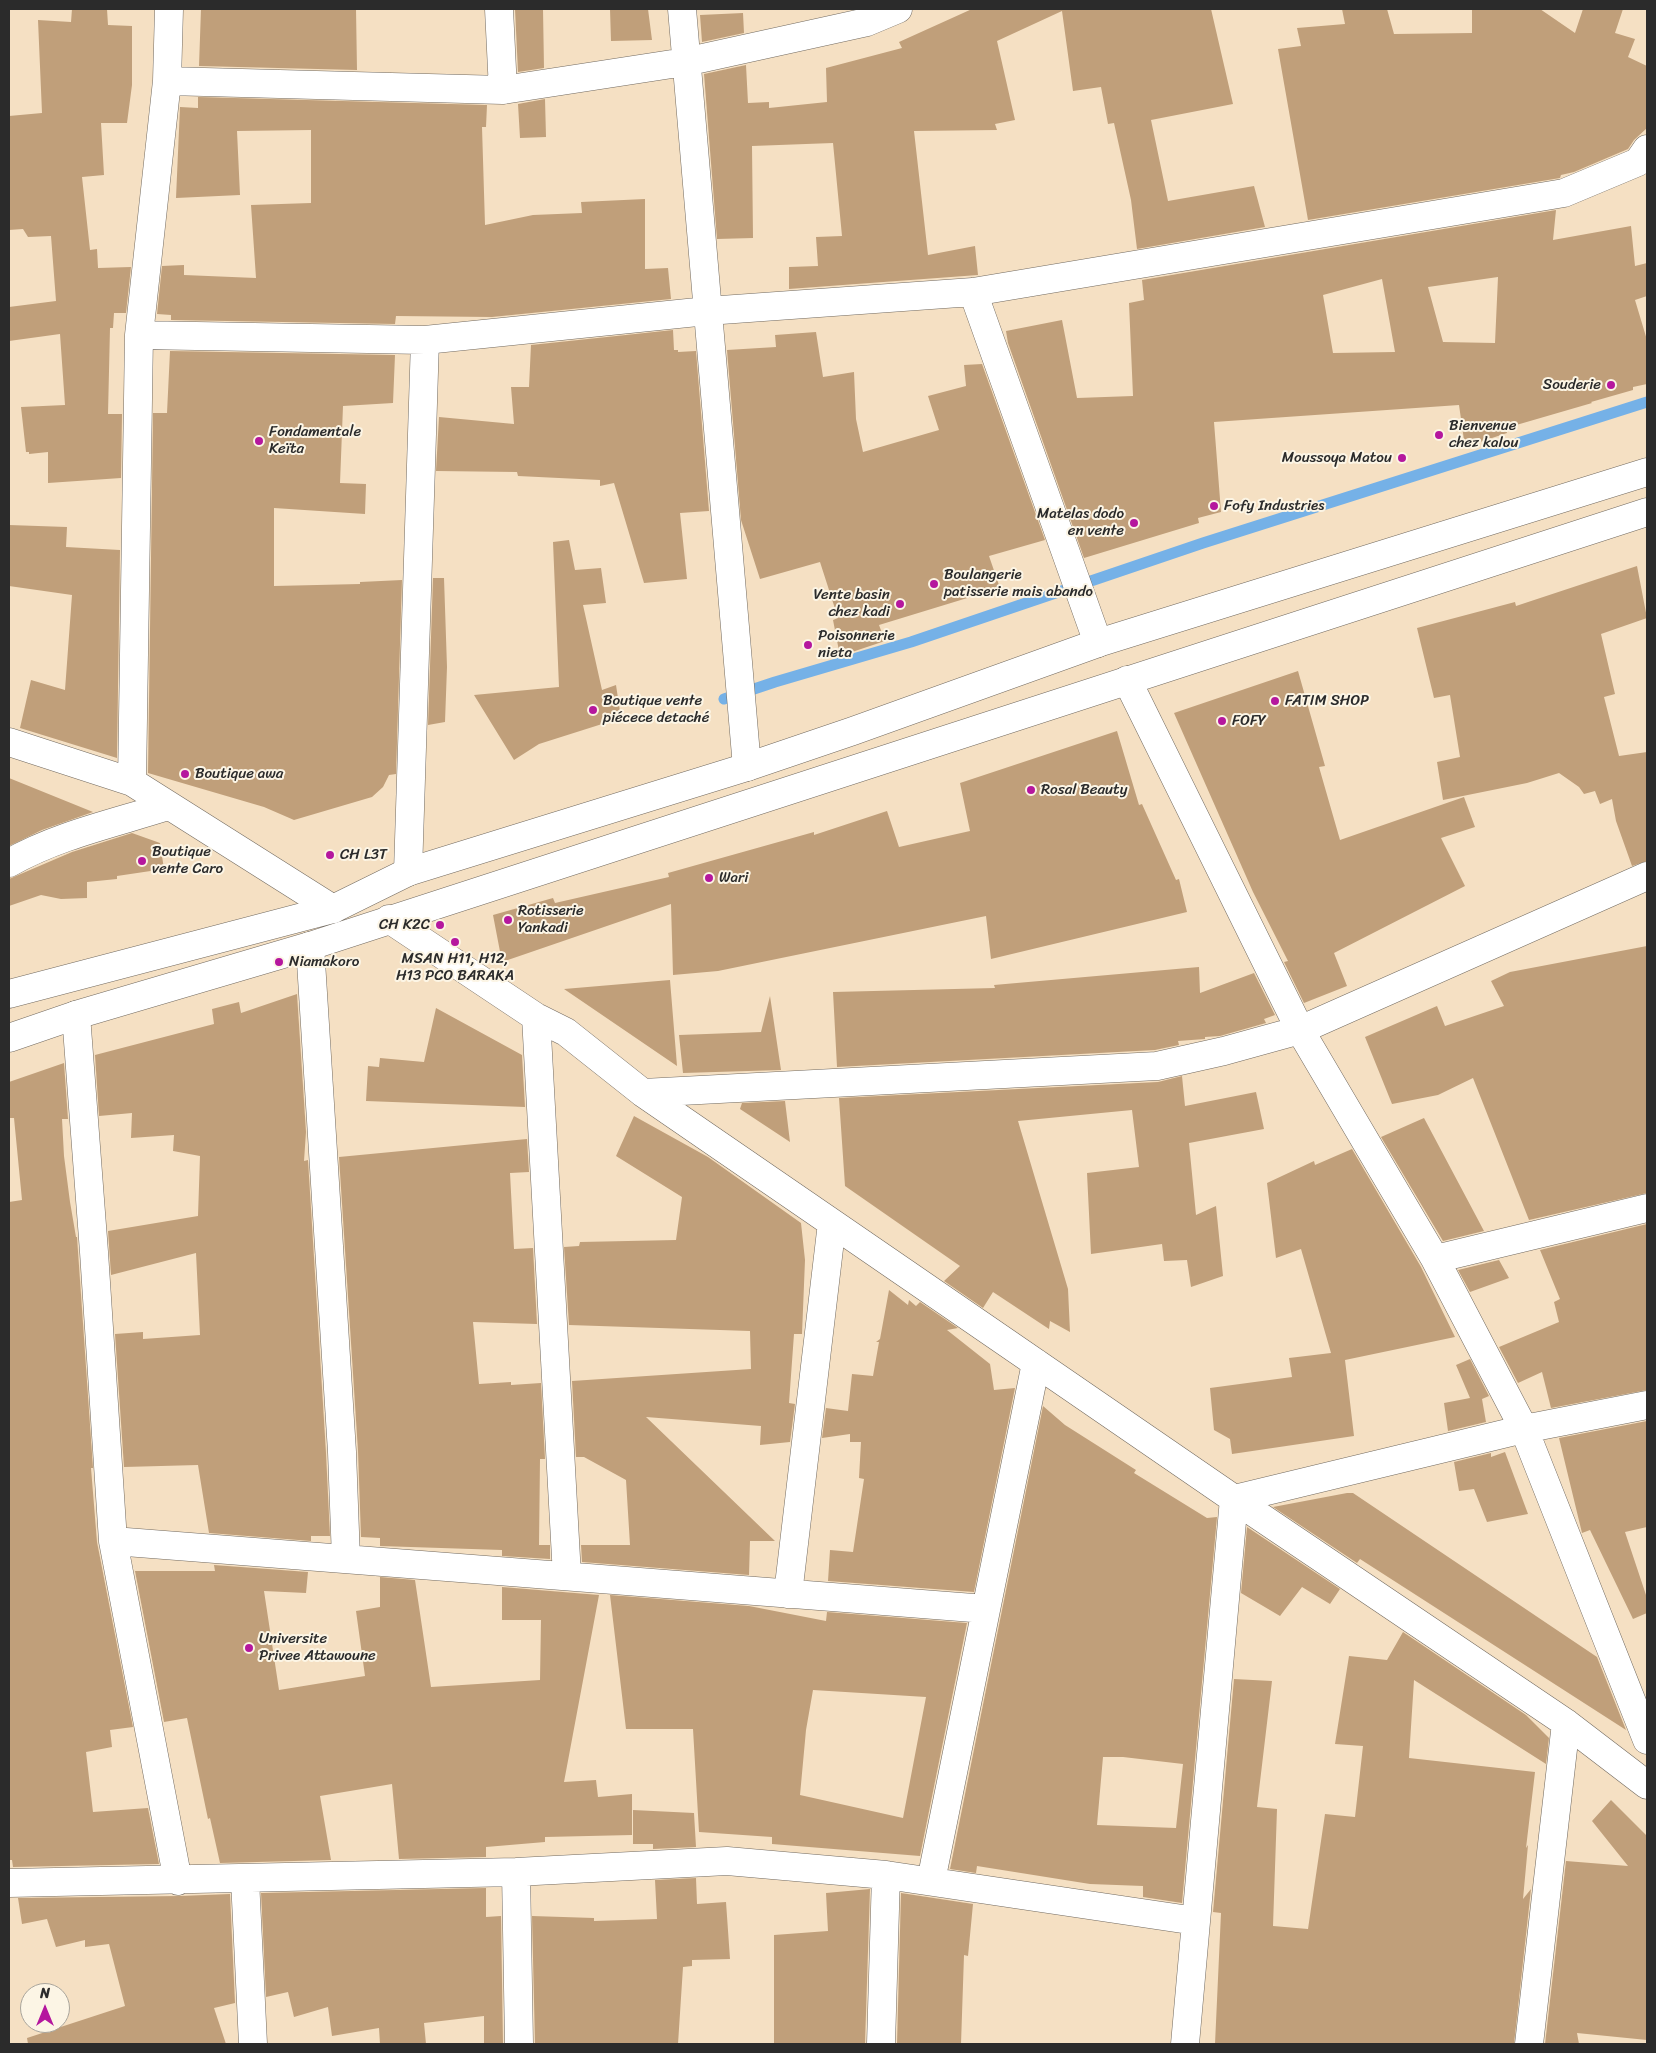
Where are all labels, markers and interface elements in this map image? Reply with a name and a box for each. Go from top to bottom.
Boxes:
place label: Souderie [1543,376,1601,394]
marker: Souderie [1605,379,1617,391]
place label: Bienvenue chez kalou [1449,417,1519,452]
place label: Fondamentale Keïta [269,423,361,458]
marker: Bienvenue chez kalou [1433,429,1445,441]
marker: Fondamentale Keïta [253,435,265,447]
place label: Moussoya Matou [1282,449,1392,467]
marker: Moussoya Matou [1396,452,1408,464]
place label: Fofy Industries [1224,497,1324,515]
marker: Fofy Industries [1208,500,1220,512]
place label: Matelas dodo en vente [1037,505,1124,540]
marker: Matelas dodo en vente [1128,517,1140,529]
place label: Boulangerie patisserie mais abando [944,566,1093,601]
marker: Boulangerie patisserie mais abando [928,578,940,590]
place label: Vente basin chez kadi [813,586,890,621]
marker: Vente basin chez kadi [894,598,906,610]
place label: Poisonnerie nieta [818,627,895,662]
marker: Poisonnerie nieta [802,639,814,651]
place label: Boutique vente piécece detaché [603,692,709,727]
place label: FATIM SHOP [1285,692,1369,710]
marker: FATIM SHOP [1269,695,1281,707]
marker: Boutique vente piécece detaché [587,704,599,716]
place label: FOFY [1232,712,1266,730]
marker: FOFY [1216,715,1228,727]
place label: Boutique awa [195,765,283,783]
marker: Boutique awa [179,768,191,780]
place label: Rosal Beauty [1041,781,1127,799]
marker: Rosal Beauty [1025,784,1037,796]
place label: Boutique vente Caro [152,843,223,878]
place label: CH L3T [340,846,387,864]
marker: CH L3T [324,849,336,861]
marker: Boutique vente Caro [136,855,148,867]
place label: Wari [719,869,748,887]
marker: Wari [703,872,715,884]
place label: Rotisserie Yankadi [518,902,584,937]
marker: Rotisserie Yankadi [502,914,514,926]
place label: CH K2C [379,916,430,934]
marker: CH K2C [434,919,446,931]
marker: MSAN H11, H12, H13 PCO BARAKA [449,936,461,948]
place label: MSAN H11, H12, H13 PCO BARAKA [396,950,514,985]
place label: Niamakoro [289,953,359,971]
marker: Niamakoro [273,956,285,968]
place label: Universite Privee Attawoune [259,1630,376,1665]
marker: Universite Privee Attawoune [243,1642,255,1654]
text: N [40,1981,50,2006]
north arrow [20,1983,70,2033]

